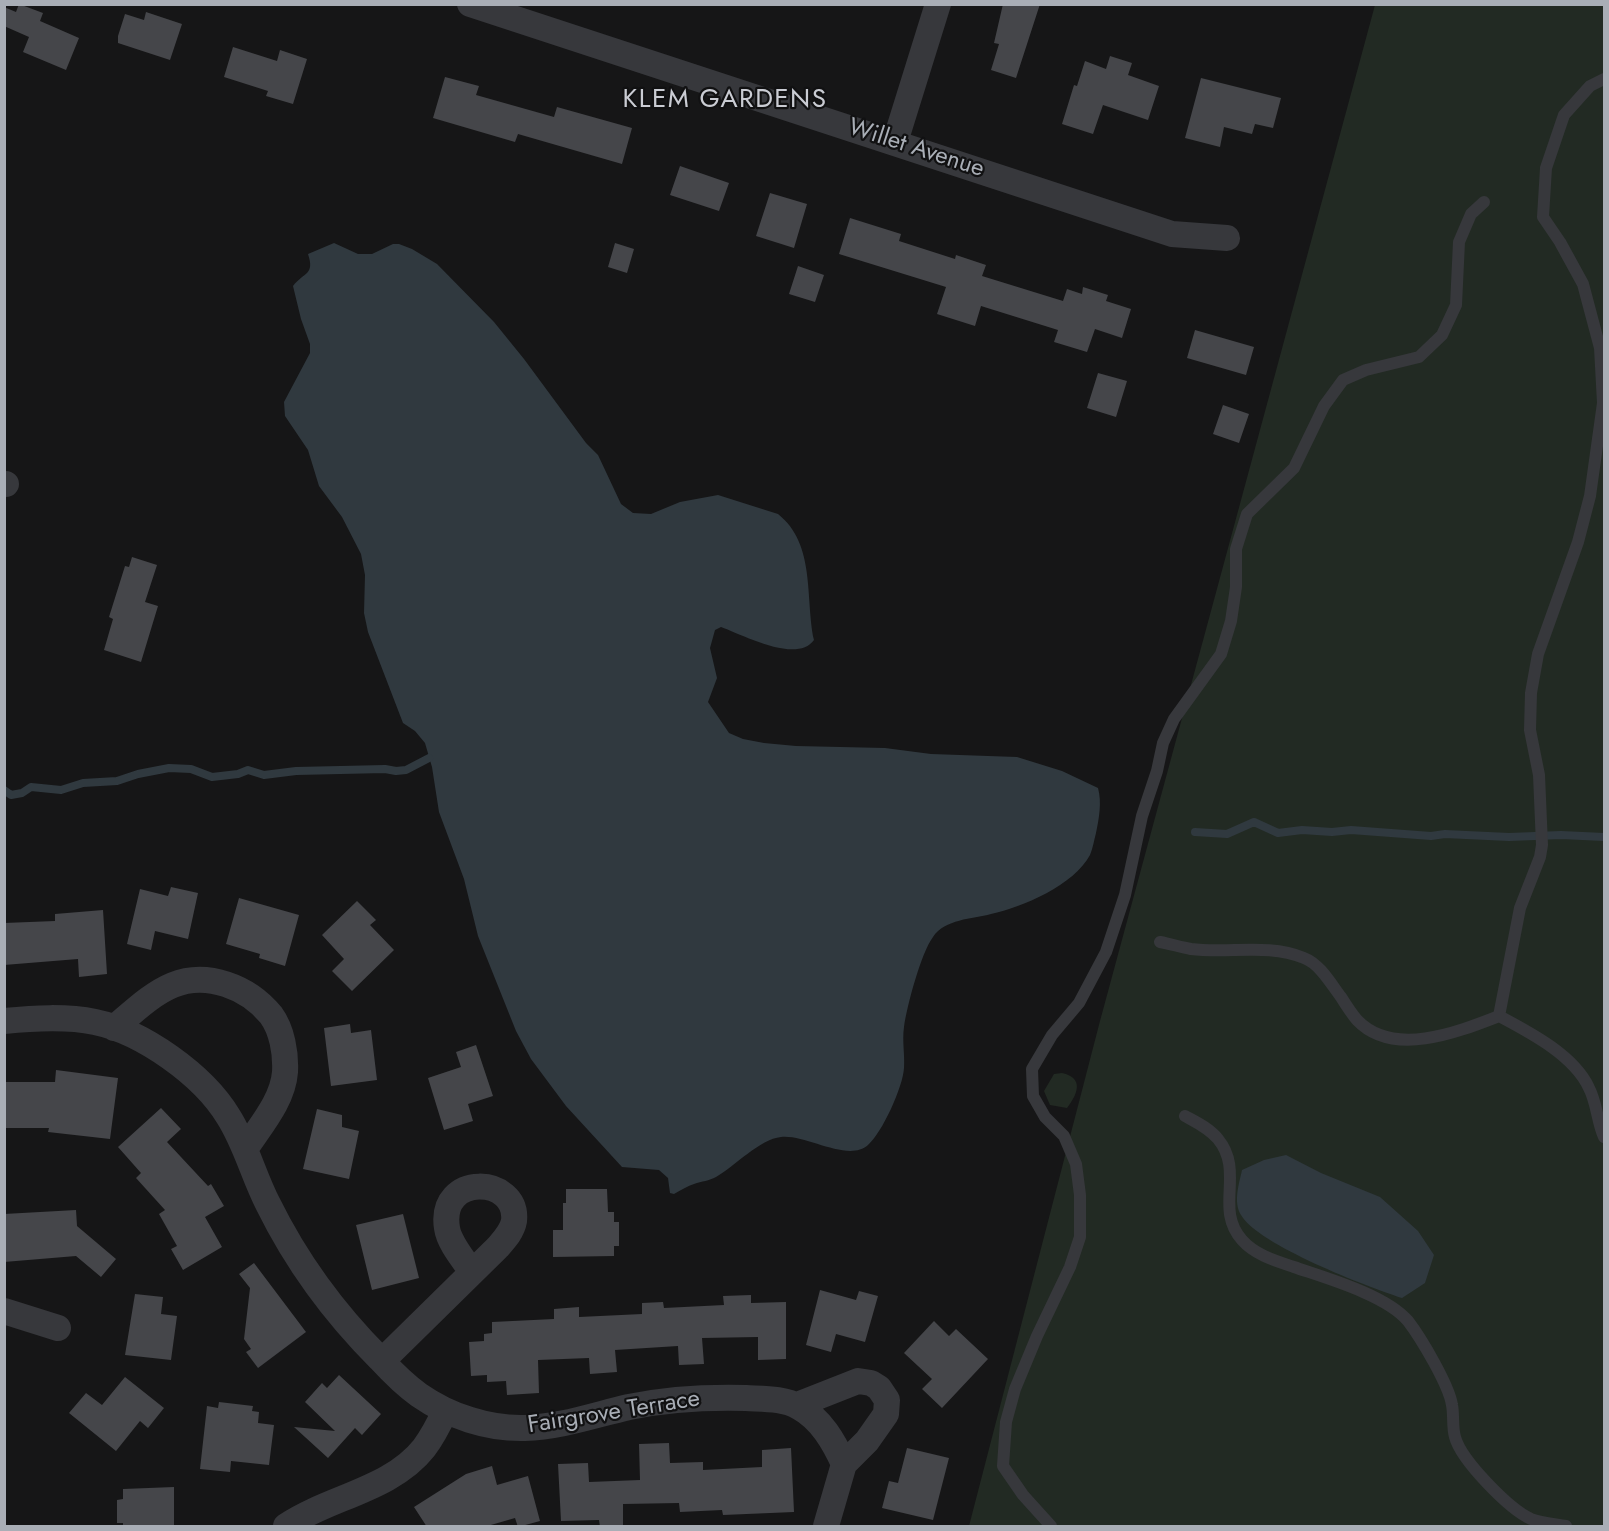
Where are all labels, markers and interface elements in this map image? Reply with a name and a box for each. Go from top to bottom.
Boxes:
district label: KLEM GARDENS [622,85,828,117]
street label: Willet Avenue [844,114,988,184]
street label: Fairgrove Terrace [526,1385,702,1441]

